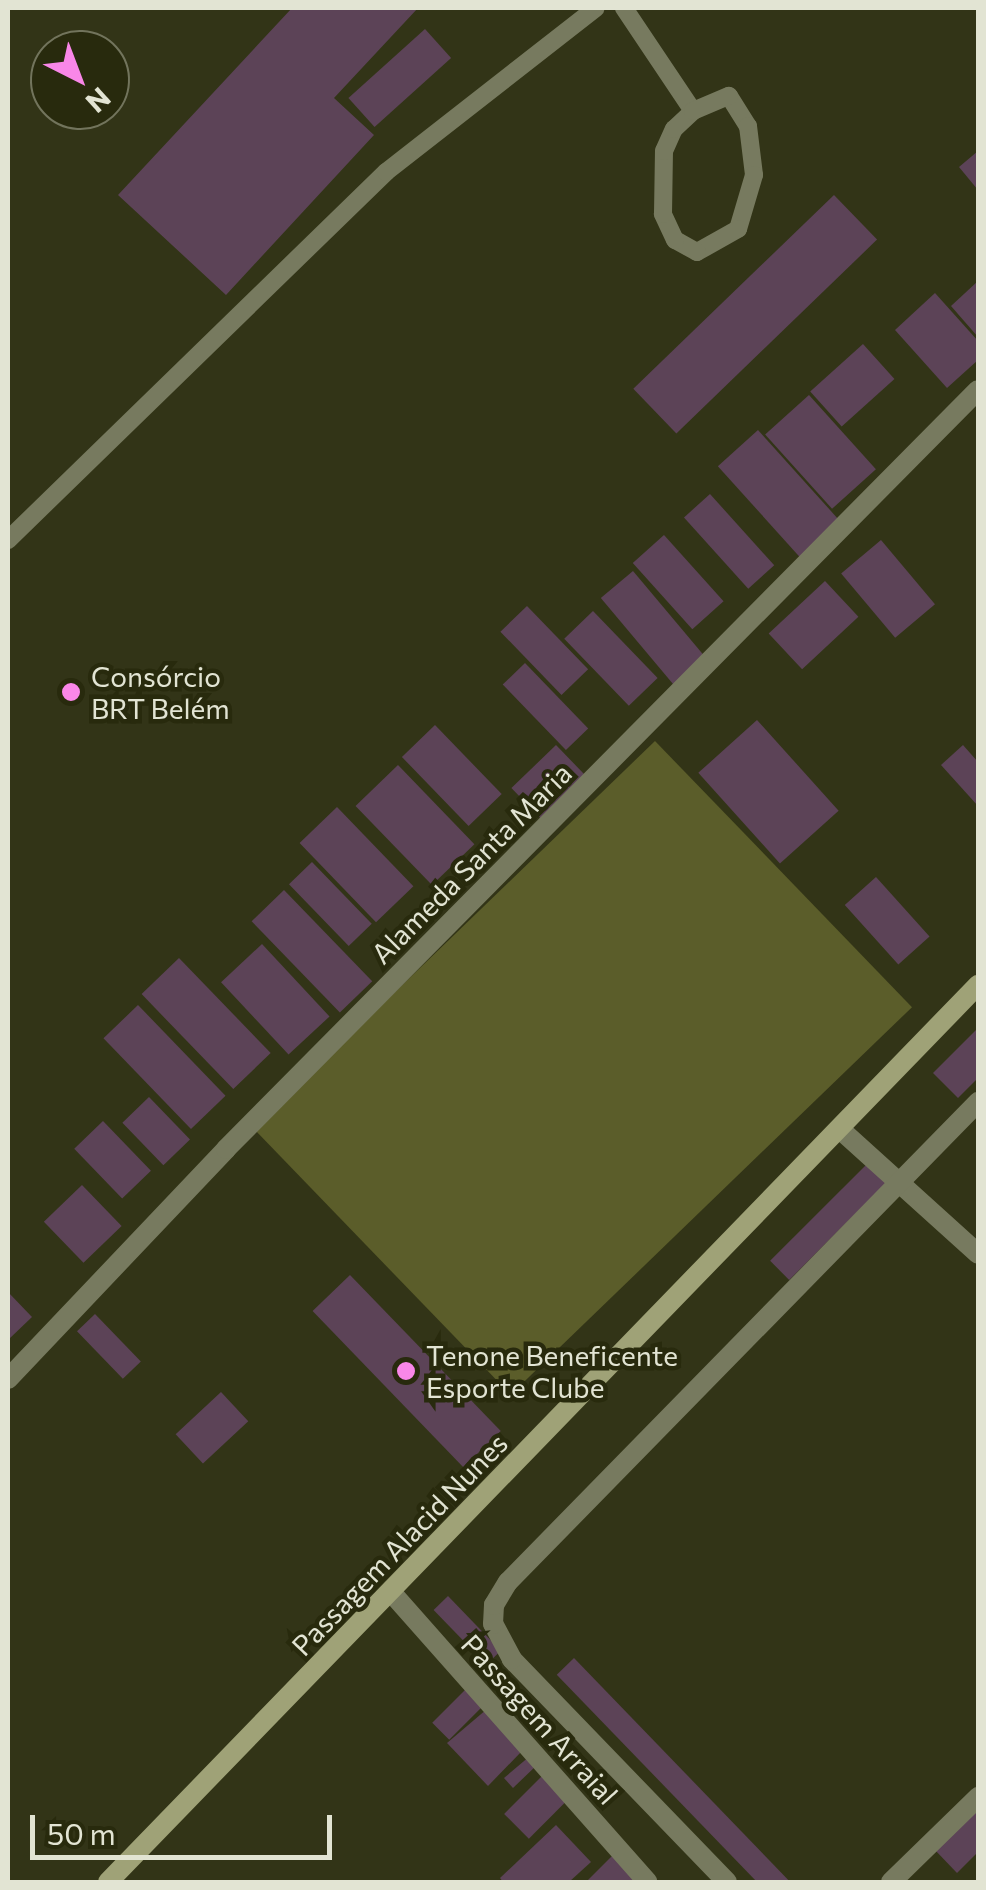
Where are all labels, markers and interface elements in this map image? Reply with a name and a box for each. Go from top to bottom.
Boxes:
north arrow [30,30,130,130]
text: N [80,81,118,120]
place label: Consórcio BRT Belém [91,659,230,725]
marker: Consórcio BRT Belém [60,681,82,703]
street label: Alameda Santa Maria [364,756,578,970]
place label: Tenone Beneficente Esporte Clube [426,1338,678,1404]
marker: Tenone Beneficente Esporte Clube [395,1360,417,1382]
street label: Passagem Alacid Nunes [284,1426,514,1662]
street label: Passagem Arraial [455,1627,625,1811]
scale bar [35,1795,338,1857]
text: 50 m [47,1814,116,1851]

